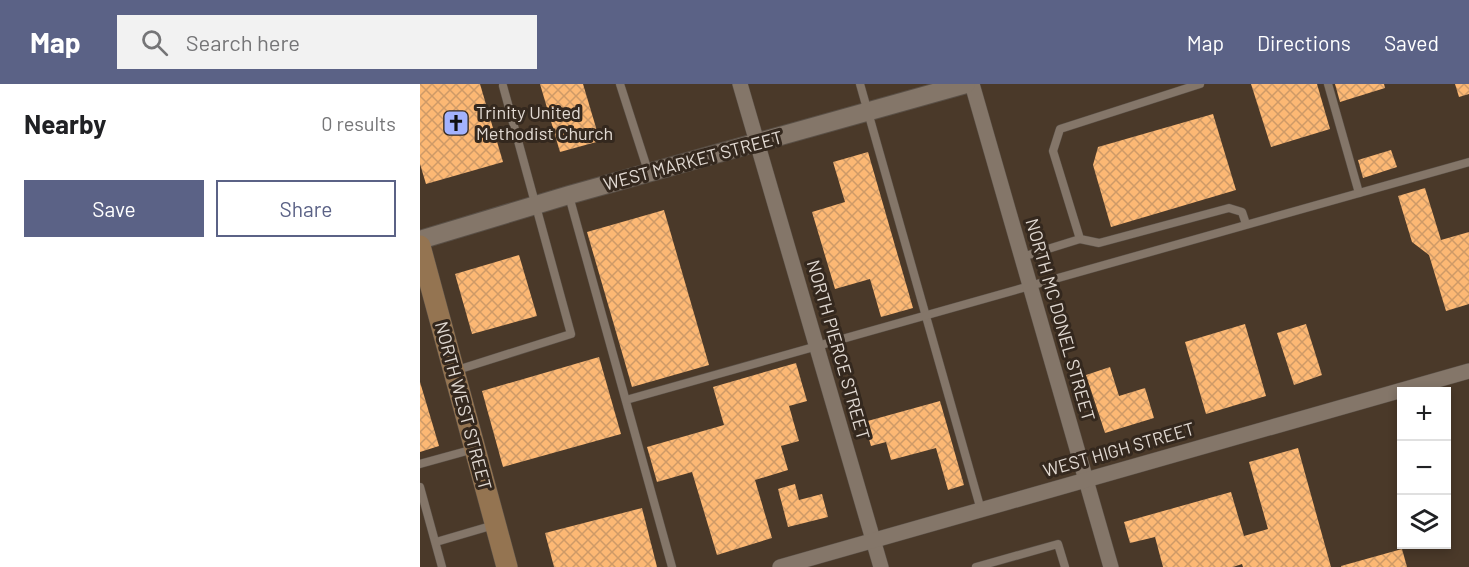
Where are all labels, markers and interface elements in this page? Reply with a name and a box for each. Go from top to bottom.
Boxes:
search box [117,15,537,69]
text: Map [30,25,81,59]
icon: search [138,26,171,59]
text: Search here [186,29,300,55]
text: Map [1187,30,1224,55]
text: Directions [1257,30,1351,55]
text: Saved [1384,30,1439,55]
place label: Trinity United Methodist Church [476,101,613,144]
text: Nearby [24,108,106,139]
church icon: Trinity United Methodist Church [441,108,471,138]
text: 0 results [321,111,396,135]
street label: WEST MARKET STREET [601,126,785,195]
button: Save [24,180,204,237]
button: Share [216,180,396,237]
street label: NORTH MC DONEL STREET [1021,216,1100,424]
street label: NORTH PIERCE STREET [803,257,875,442]
street label: NORTH WEST STREET [431,319,497,493]
map controls [1397,387,1451,549]
button: + [1397,387,1451,441]
street label: WEST HIGH STREET [1040,417,1197,481]
button: − [1397,441,1451,495]
button: layers [1397,495,1451,549]

